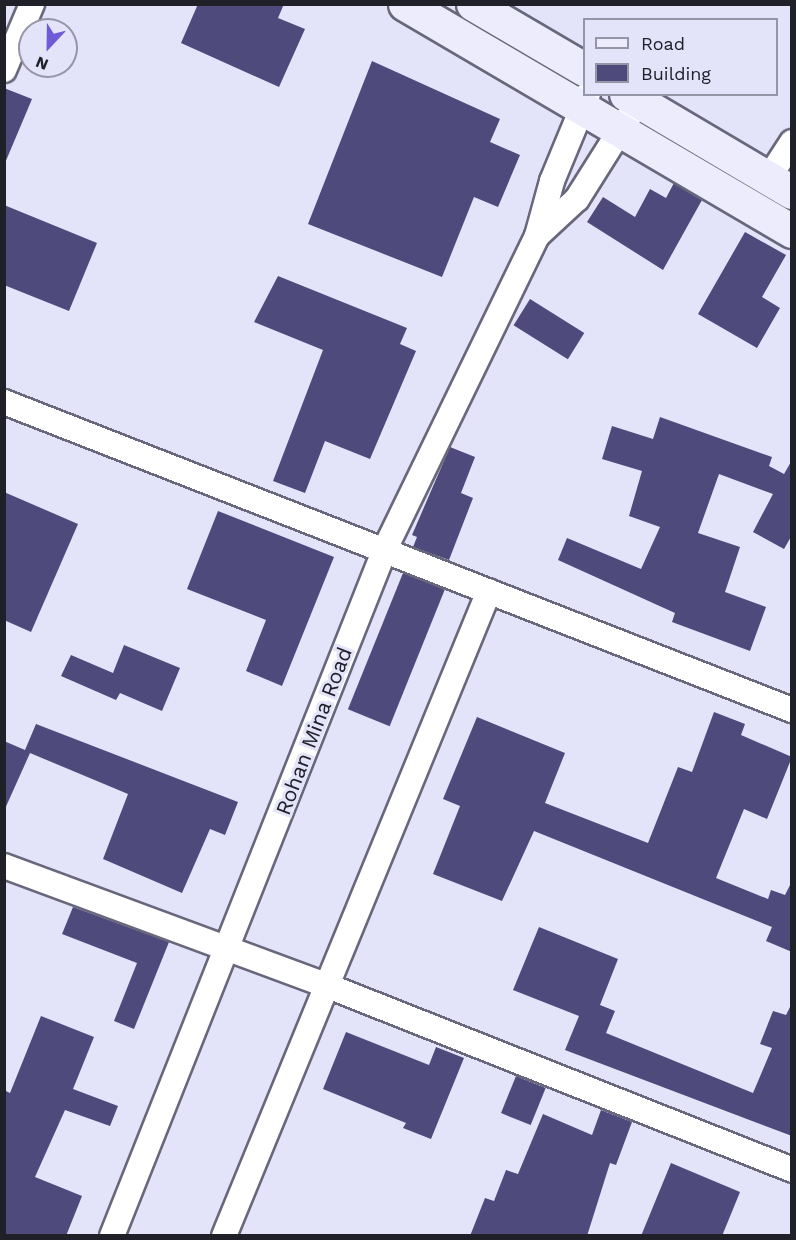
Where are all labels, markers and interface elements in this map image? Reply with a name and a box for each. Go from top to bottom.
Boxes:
north arrow [18,18,78,78]
legend [583,18,778,96]
text: Road [641,33,685,54]
text: N [33,52,51,74]
text: Building [641,63,711,84]
street label: Rohan Mina Road [270,643,358,819]

